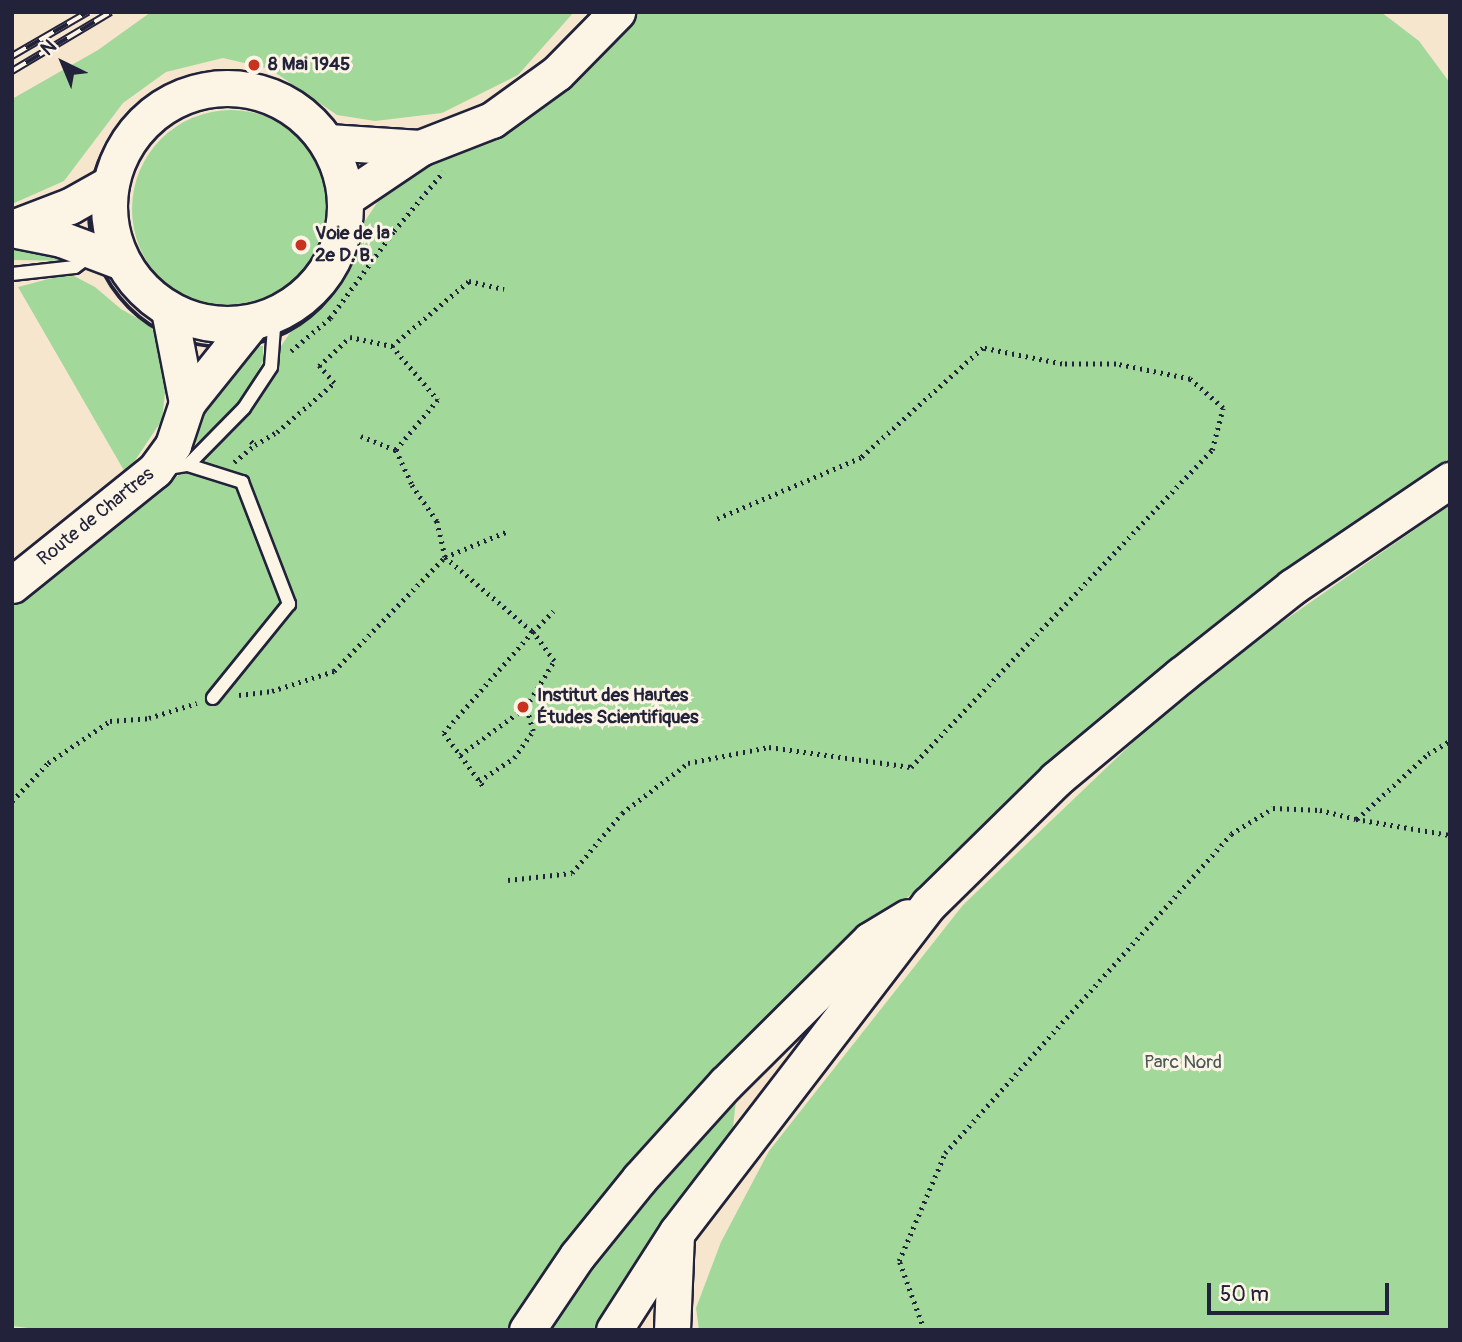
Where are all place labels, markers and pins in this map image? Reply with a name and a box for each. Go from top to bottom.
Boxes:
place label: 8 Mai 1945 [268,54,350,76]
marker: 8 Mai 1945 [246,57,262,73]
place label: Voie de la 2e D. B. [315,223,390,267]
marker: Voie de la 2e D. B. [293,237,309,253]
place label: Institut des Hautes Études Scientifiques [537,685,698,729]
marker: Institut des Hautes Études Scientifiques [515,699,531,715]

